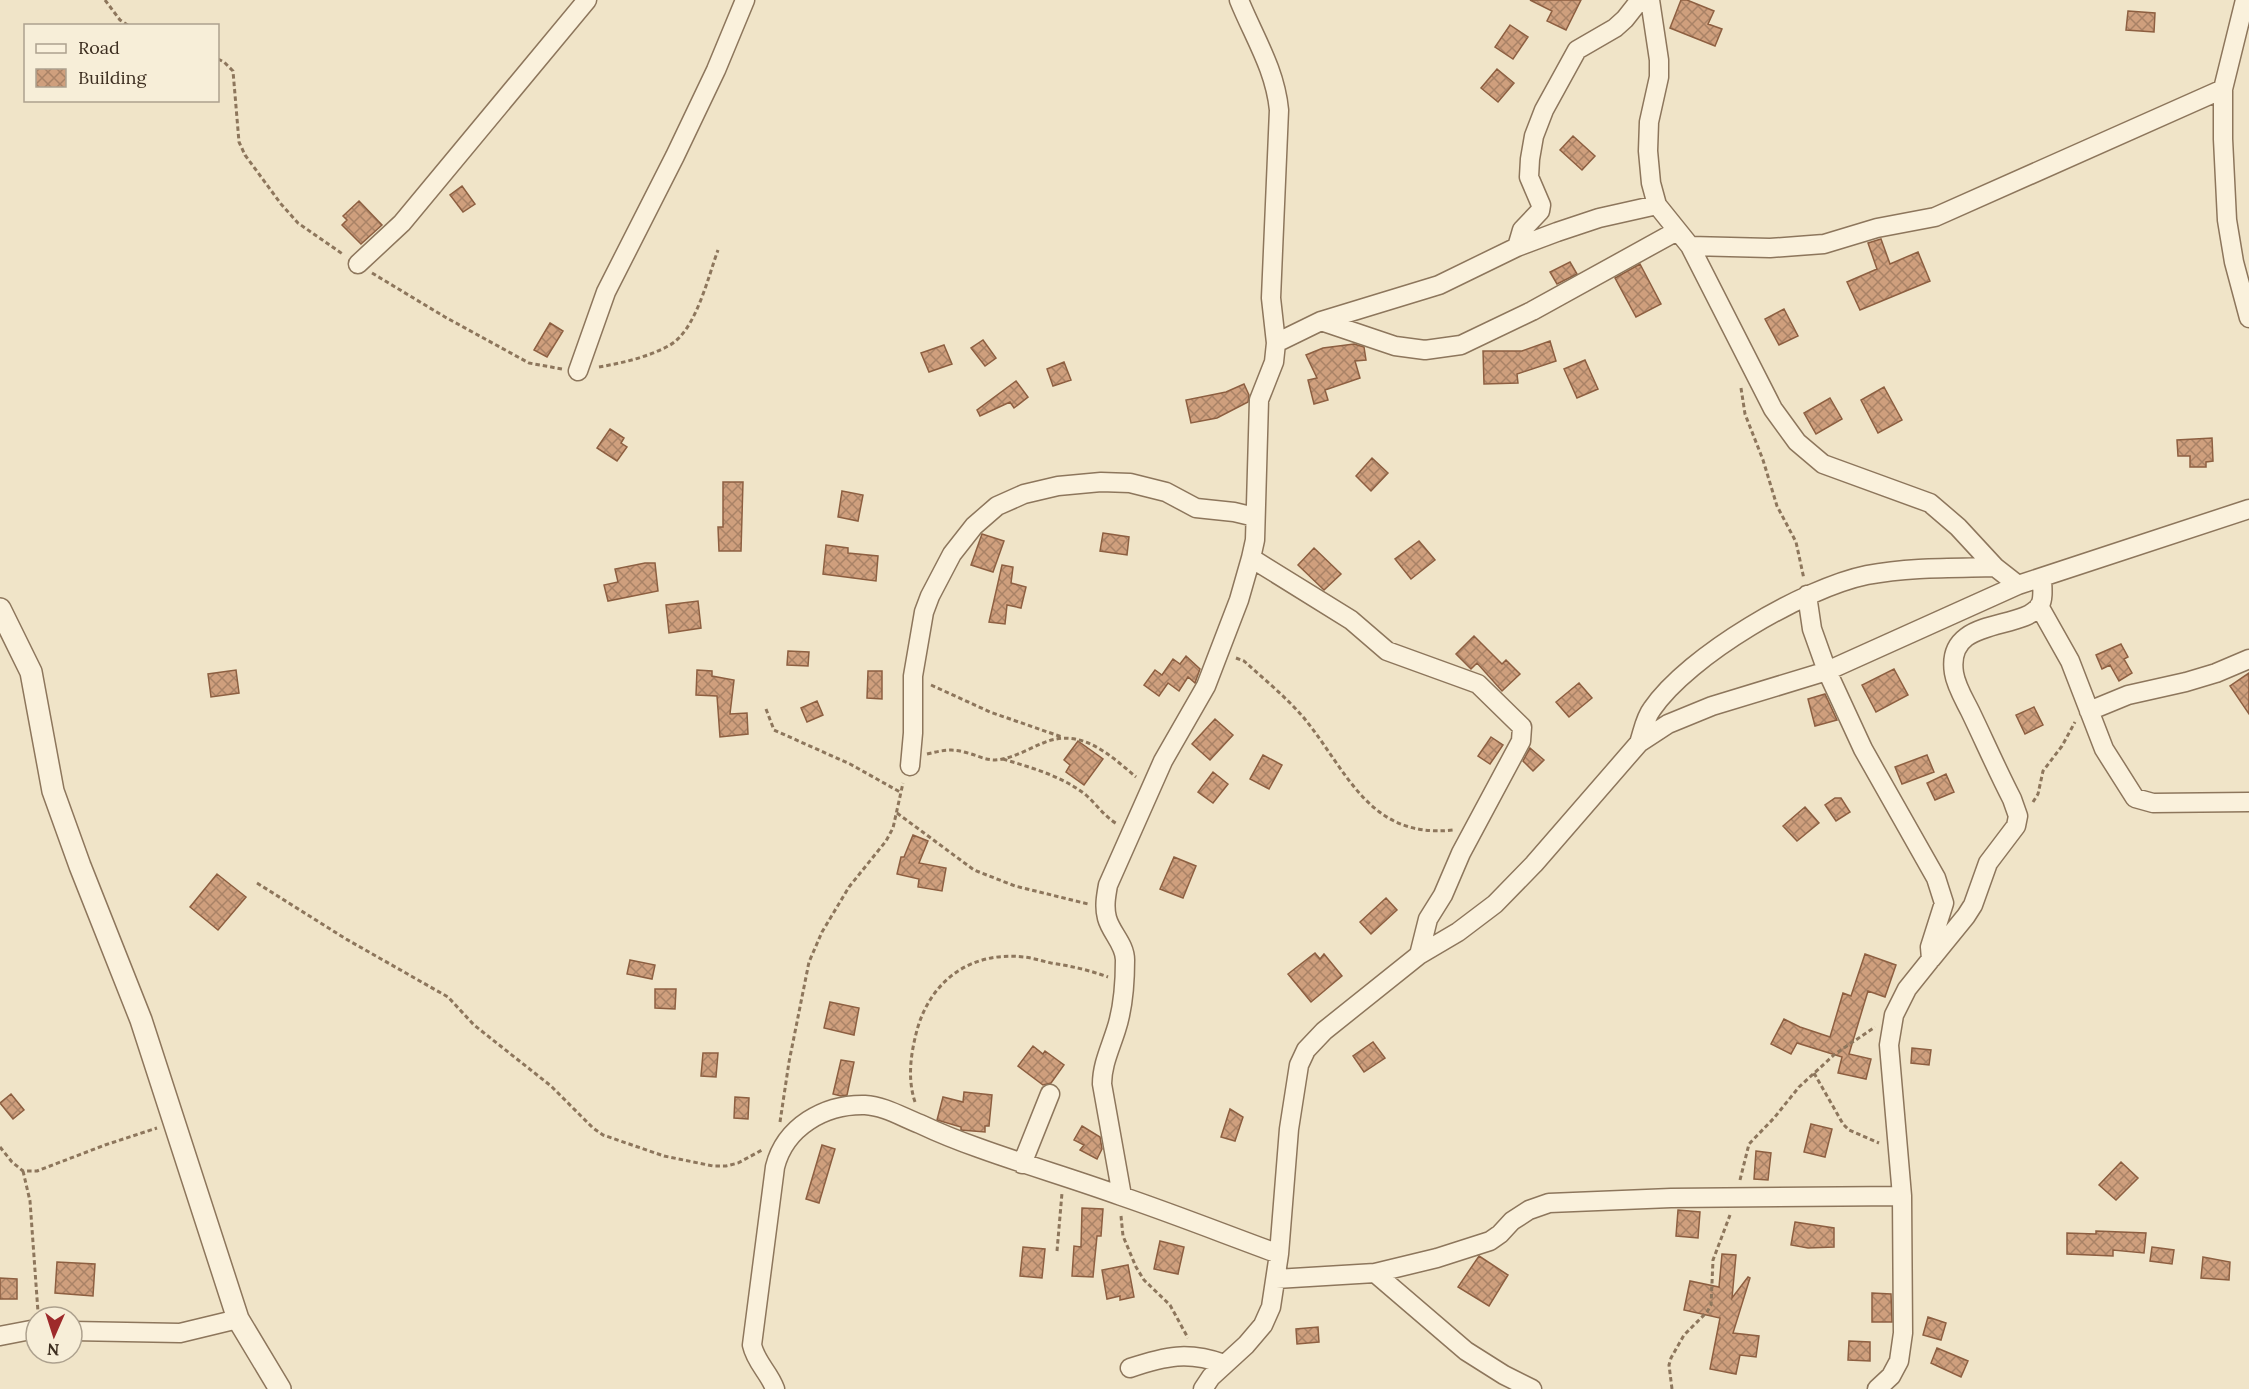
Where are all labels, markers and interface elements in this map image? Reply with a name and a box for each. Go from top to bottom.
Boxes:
legend [24,24,219,102]
text: Road [78,36,120,59]
text: Building [78,66,148,89]
north arrow [24,1305,84,1365]
text: N [47,1340,60,1360]

